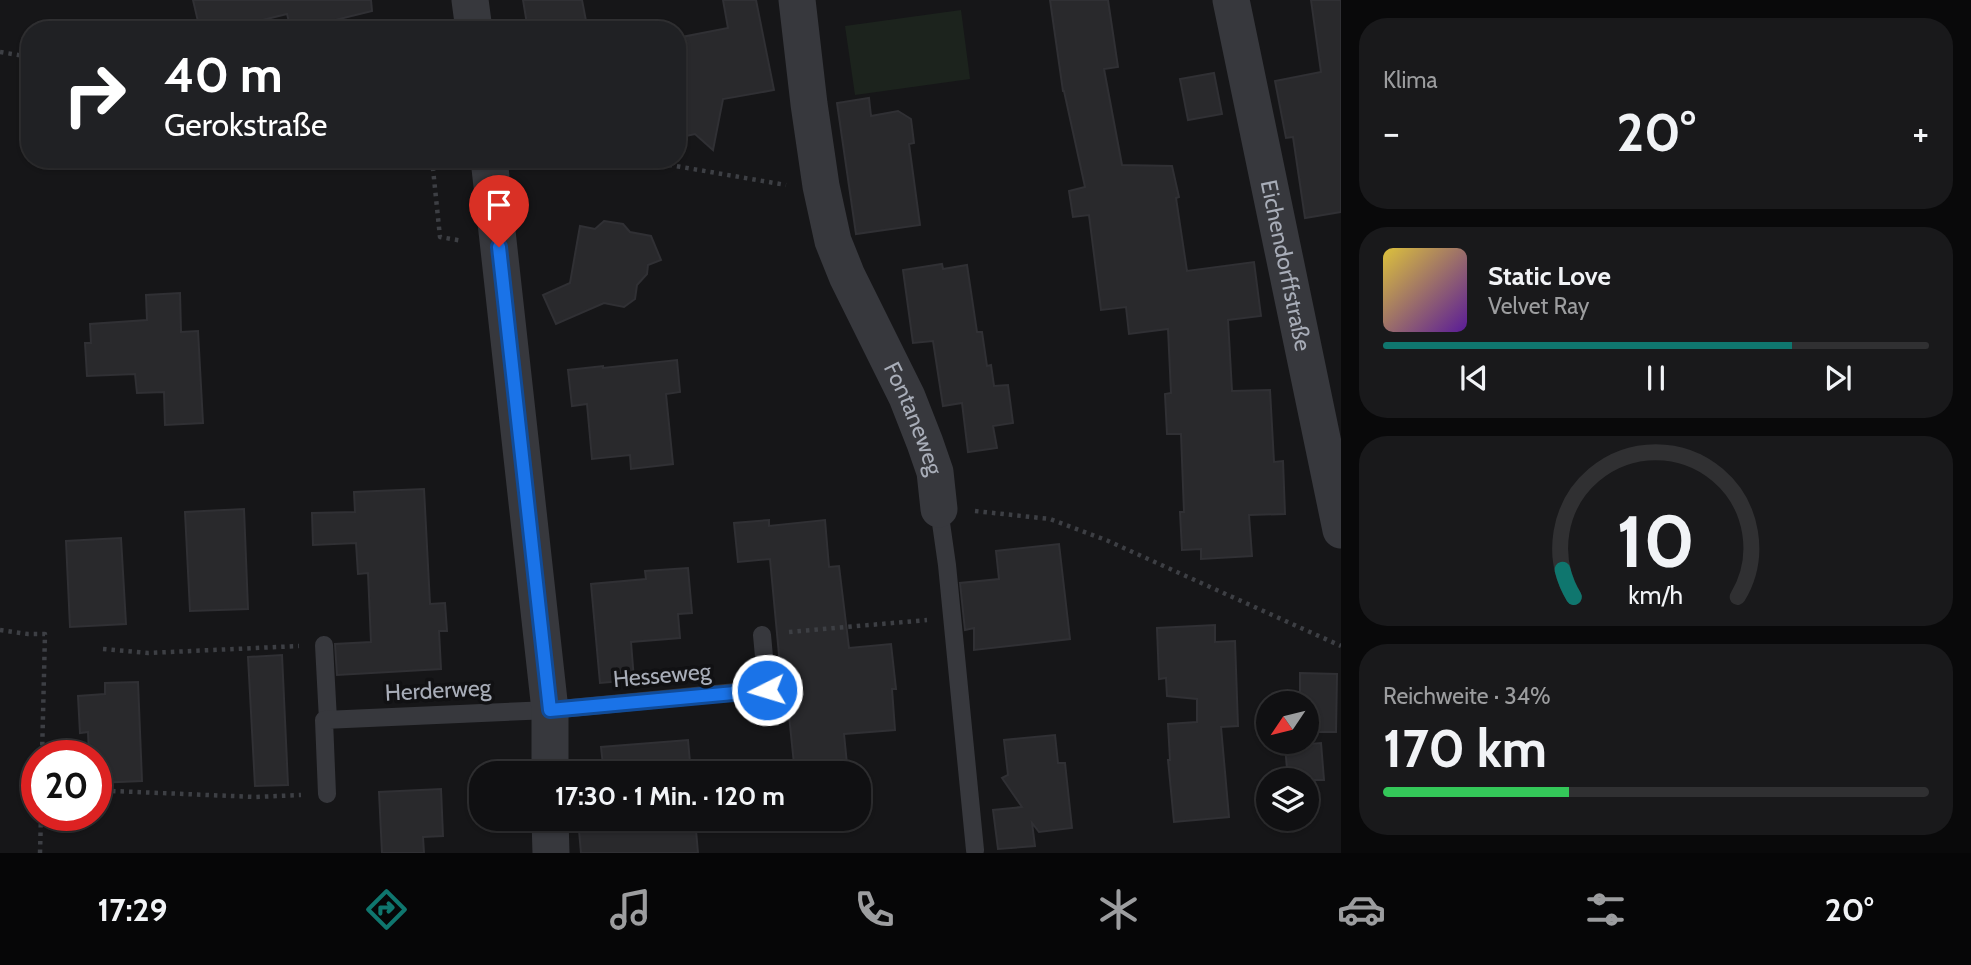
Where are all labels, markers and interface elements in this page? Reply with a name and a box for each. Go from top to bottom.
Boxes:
text: 40 m [164,45,283,104]
icon: right [49,49,140,140]
text: Klima [1383,66,1438,94]
text: 20° [1616,101,1696,164]
text: Gerokstraße [164,105,327,144]
text: − [1383,109,1400,156]
text: + [1912,109,1929,156]
pin [469,175,529,247]
street label: Eichendorffstraße [1255,177,1318,354]
icon: arrive [480,186,518,224]
text: Static Love [1488,260,1611,292]
text: Velvet Ray [1488,292,1589,320]
street label: Fontaneweg [878,357,949,479]
icon: previous [1455,359,1493,397]
icon: pause [1637,359,1675,397]
icon: next [1819,359,1857,397]
text: 10 [1617,497,1695,585]
text: km/h [1629,580,1683,610]
position arrow [730,653,804,727]
street label: Hesseweg [612,657,713,693]
street label: Herderweg [384,673,492,707]
text: Reichweite · 34% [1383,682,1551,710]
north arrow [1256,691,1320,754]
map controls [1256,691,1319,831]
text: 170 km [1383,717,1547,780]
speed limit sign: 20 [21,740,112,831]
button: layers [1256,768,1319,831]
text: 17:30 · 1 Min. · 120 m [555,780,785,812]
icon: directions [362,885,411,934]
icon: music [606,885,655,934]
icon: phone [850,885,899,934]
icon: climate [1094,885,1143,934]
icon: car [1337,885,1386,934]
icon: filters [1581,885,1630,934]
text: 17:29 [97,890,168,929]
text: 20° [1825,890,1874,929]

